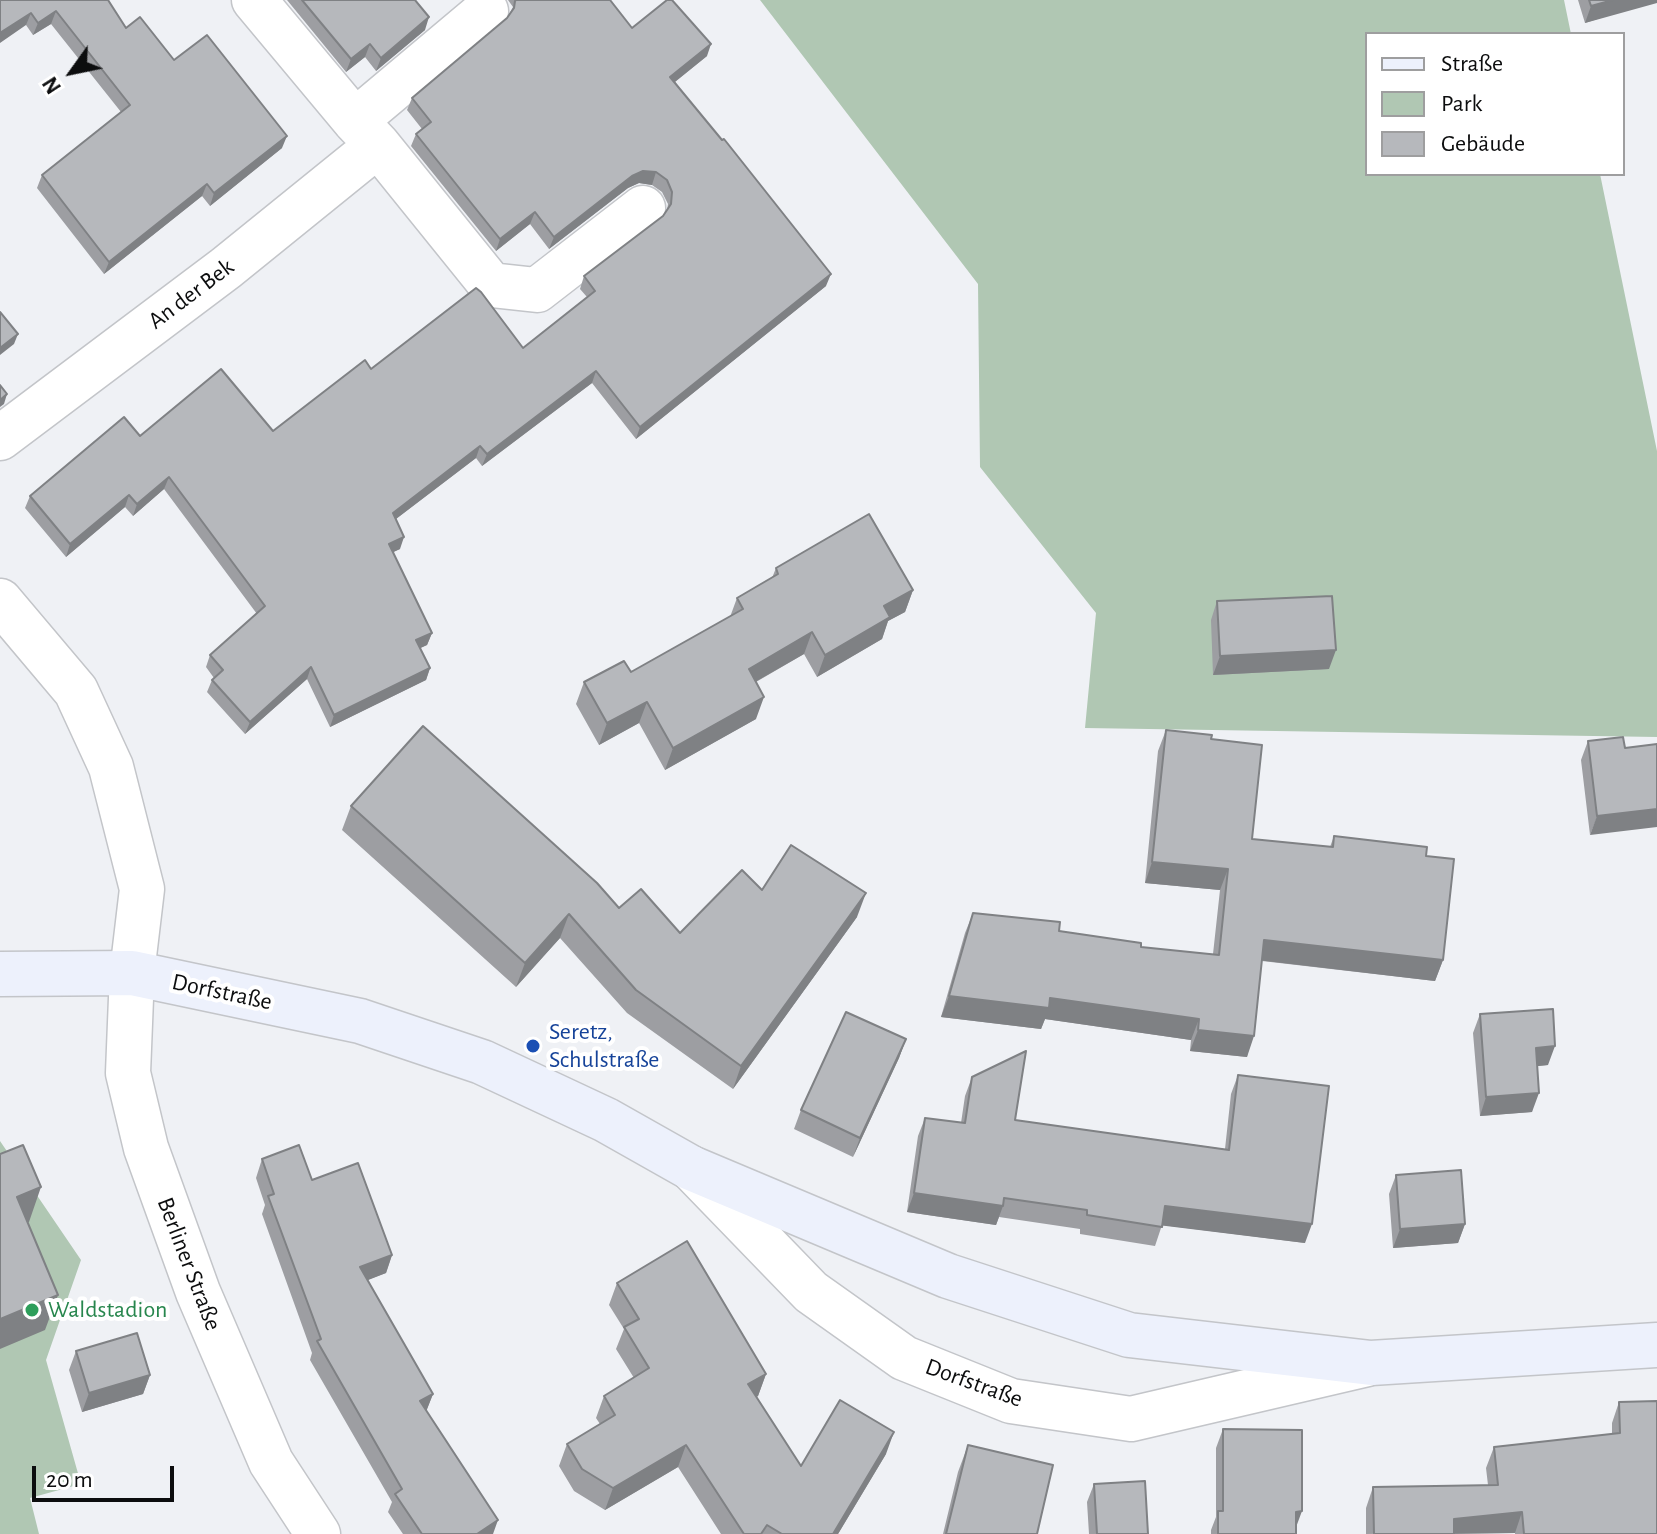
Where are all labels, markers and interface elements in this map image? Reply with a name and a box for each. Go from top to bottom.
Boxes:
north arrow [32,32,112,112]
legend [1365,32,1625,176]
text: Straße [1441,52,1503,76]
text: N [38,73,65,97]
text: Park [1441,92,1482,116]
text: Gebäude [1441,132,1525,156]
street label: An der Bek [142,252,240,336]
street label: Dorfstraße [169,967,275,1017]
place label: Seretz, Schulstraße [549,1018,659,1074]
marker: Seretz, Schulstraße [524,1037,542,1055]
street label: Berliner Straße [150,1193,228,1335]
place label: Waldstadion [48,1296,167,1324]
marker: Waldstadion [23,1301,41,1319]
street label: Dorfstraße [921,1352,1027,1414]
scale bar [36,1450,178,1500]
text: 20 m [46,1468,93,1492]

